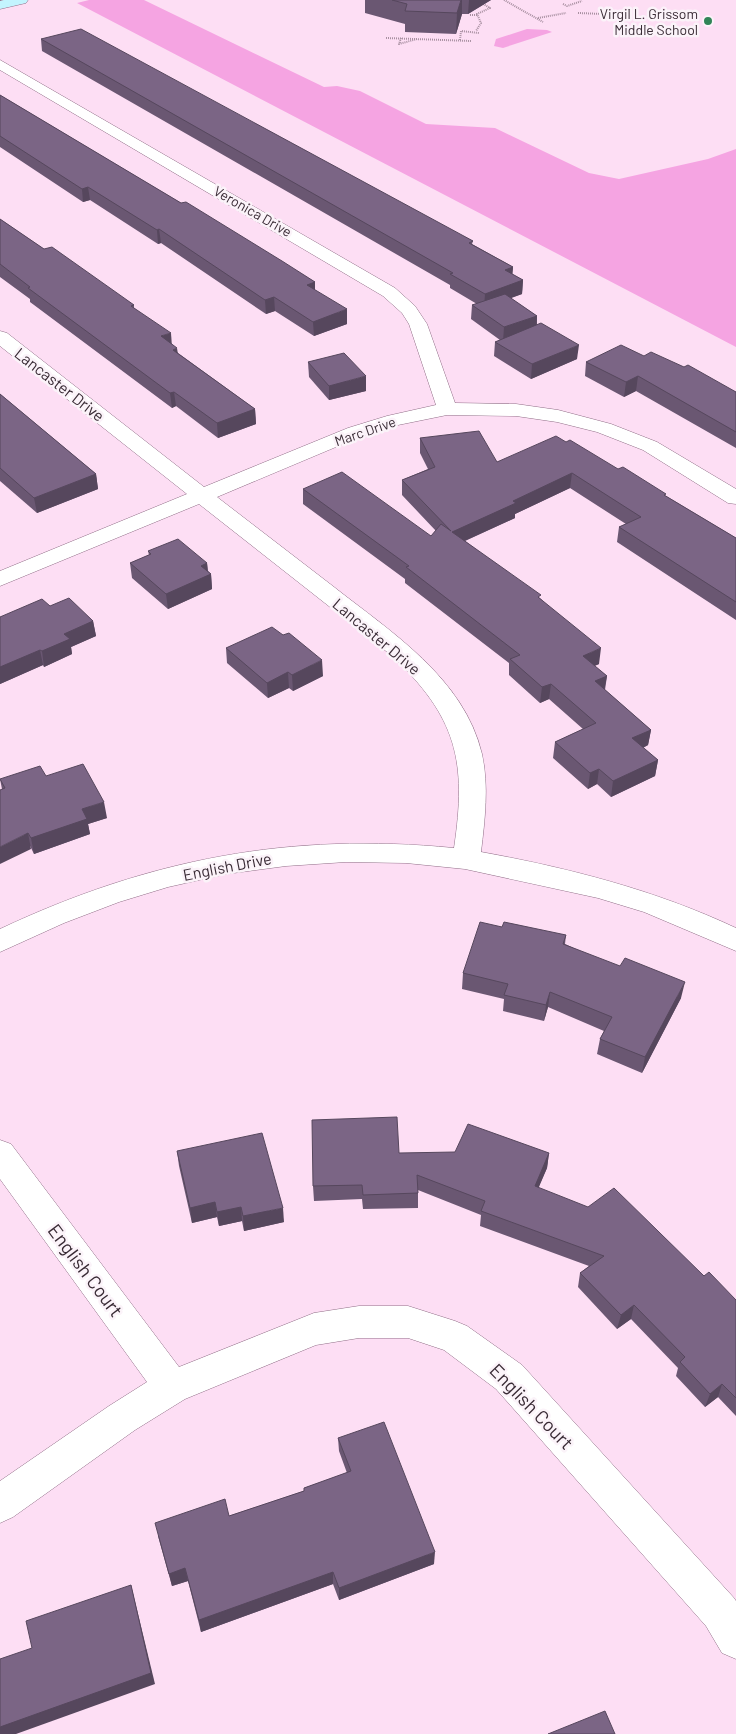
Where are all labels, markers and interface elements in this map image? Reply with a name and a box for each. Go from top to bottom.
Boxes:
place label: Virgil L. Grissom Middle School [600,5,698,38]
marker: Virgil L. Grissom Middle School [702,15,714,27]
street label: Veronica Drive [211,182,295,240]
street label: Lancaster Drive [11,343,109,425]
street label: Marc Drive [332,413,398,449]
street label: Lancaster Drive [329,594,425,678]
street label: English Drive [181,848,273,884]
street label: English Court [44,1219,128,1321]
street label: English Court [485,1358,579,1454]

